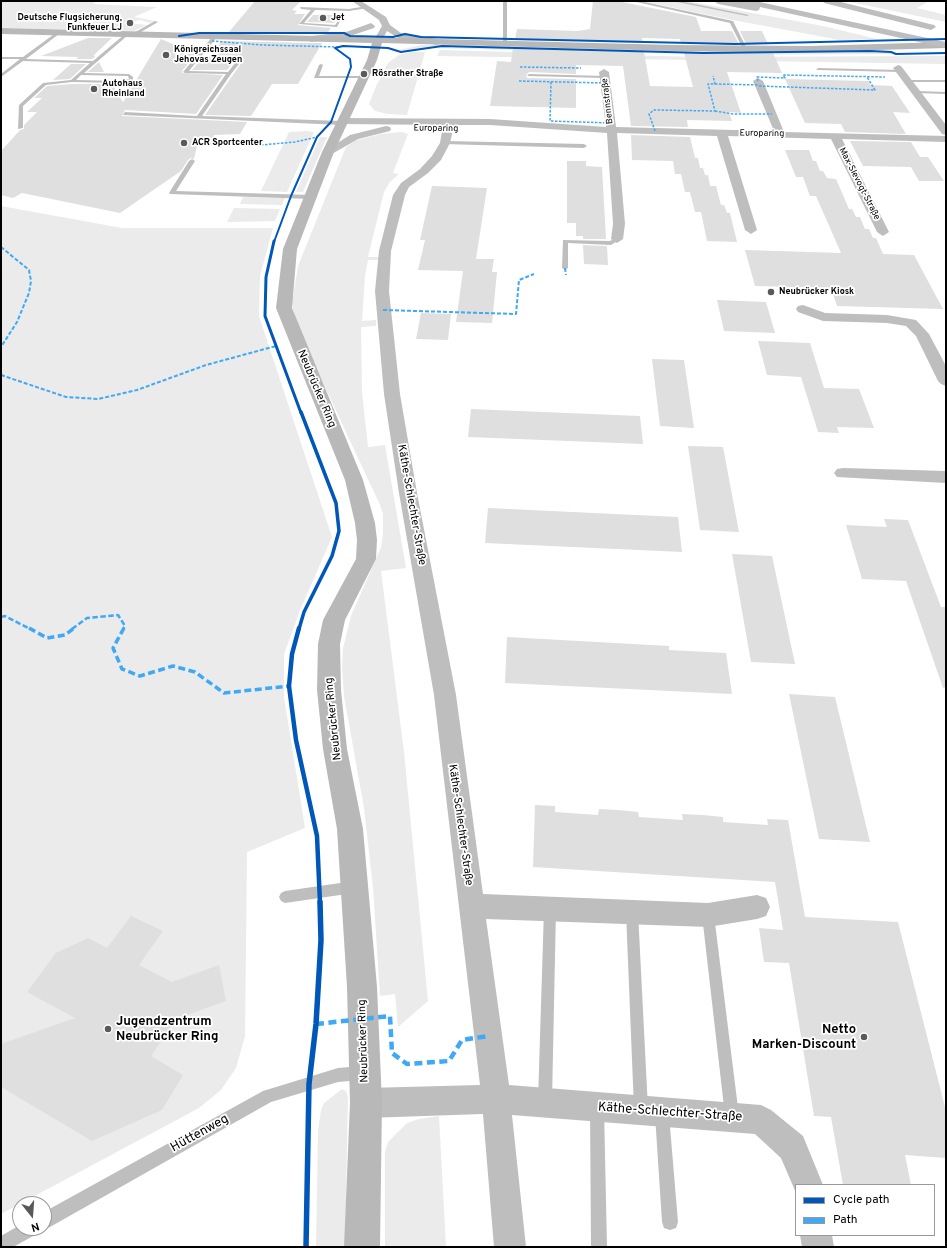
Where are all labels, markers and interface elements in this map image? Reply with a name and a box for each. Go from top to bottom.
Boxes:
place label: Deutsche Flugsicherung, Funkfeuer LJ [18,13,122,34]
marker: Jet [318,13,328,23]
place label: Jet [331,13,345,23]
marker: Deutsche Flugsicherung, Funkfeuer LJ [125,18,135,28]
place label: Königreichssaal Jehovas Zeugen [174,45,242,66]
marker: Königreichssaal Jehovas Zeugen [161,50,171,60]
marker: Rösrather Straße [359,69,369,79]
place label: Rösrather Straße [372,69,443,79]
street label: Bennstraße [600,77,616,125]
place label: Autohaus Rheinland [102,79,145,100]
marker: Autohaus Rheinland [89,84,99,94]
street label: Europaring [413,123,459,135]
street label: Europaring [739,128,785,140]
marker: ACR Sportcenter [179,138,189,148]
place label: ACR Sportcenter [192,138,263,148]
street label: Max-Slevogt-Straße [836,146,882,222]
marker: Neubrücker Kiosk [766,287,776,297]
place label: Neubrücker Kiosk [779,287,854,297]
street label: Neubrücker Ring [294,348,338,430]
street label: Käthe-Schlechter-Straße [394,444,428,566]
street label: Neubrücker Ring [323,677,345,761]
street label: Käthe-Schlechter-Straße [445,763,475,887]
street label: Neubrücker Ring [356,999,372,1083]
place label: Jugendzentrum Neubrücker Ring [116,1014,219,1045]
place label: Netto Marken-Discount [752,1022,856,1053]
marker: Jugendzentrum Neubrücker Ring [103,1024,113,1034]
marker: Netto Marken-Discount [859,1032,869,1042]
street label: Käthe-Schlechter-Straße [597,1100,743,1126]
street label: Hüttenweg [168,1112,232,1156]
legend [795,1184,935,1236]
text: Cycle path [833,1192,890,1208]
north arrow [12,1196,52,1236]
text: Path [833,1212,858,1228]
text: N [29,1219,41,1234]

